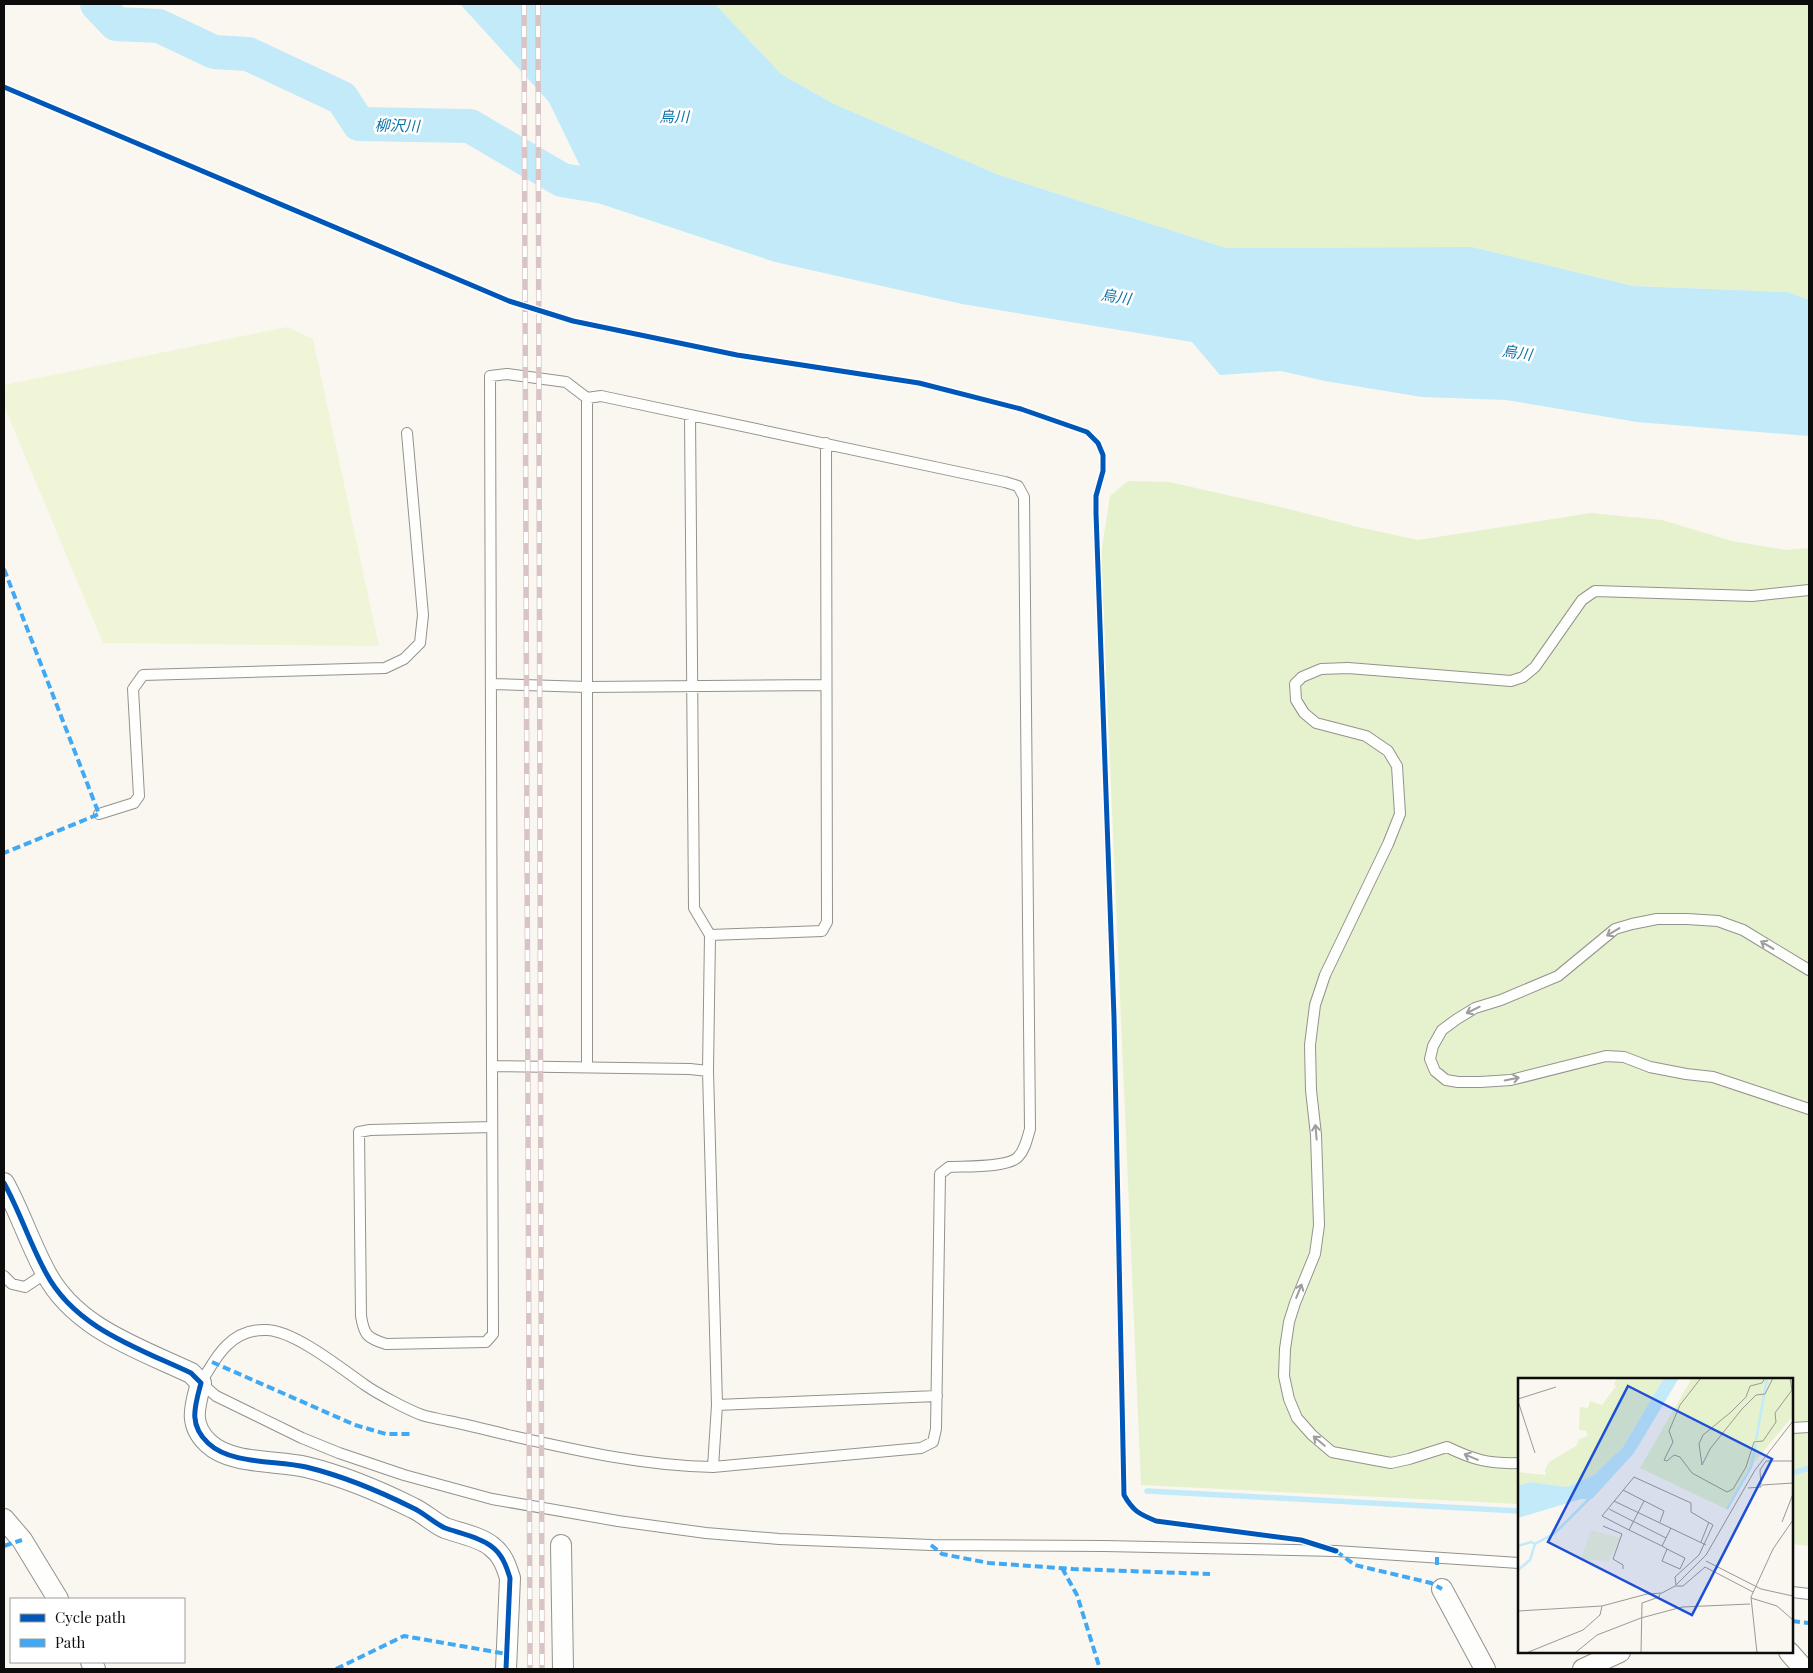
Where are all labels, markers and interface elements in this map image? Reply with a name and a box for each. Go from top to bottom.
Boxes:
water label: 烏川 [659,106,691,126]
water label: 柳沢川 [374,115,422,135]
water label: 烏川 [1100,284,1134,309]
water label: 烏川 [1501,340,1535,364]
one-way arrow [1606,927,1621,937]
one-way arrow [1761,940,1775,950]
one-way arrow [1466,1006,1481,1015]
one-way arrow [1504,1074,1520,1083]
one-way arrow [1311,1125,1320,1141]
one-way arrow [1296,1284,1305,1299]
inset map [1518,1378,1793,1653]
one-way arrow [1312,1435,1325,1446]
one-way arrow [1464,1452,1479,1462]
legend [10,1598,185,1663]
text: Cycle path [55,1607,126,1627]
text: Path [55,1632,85,1652]

